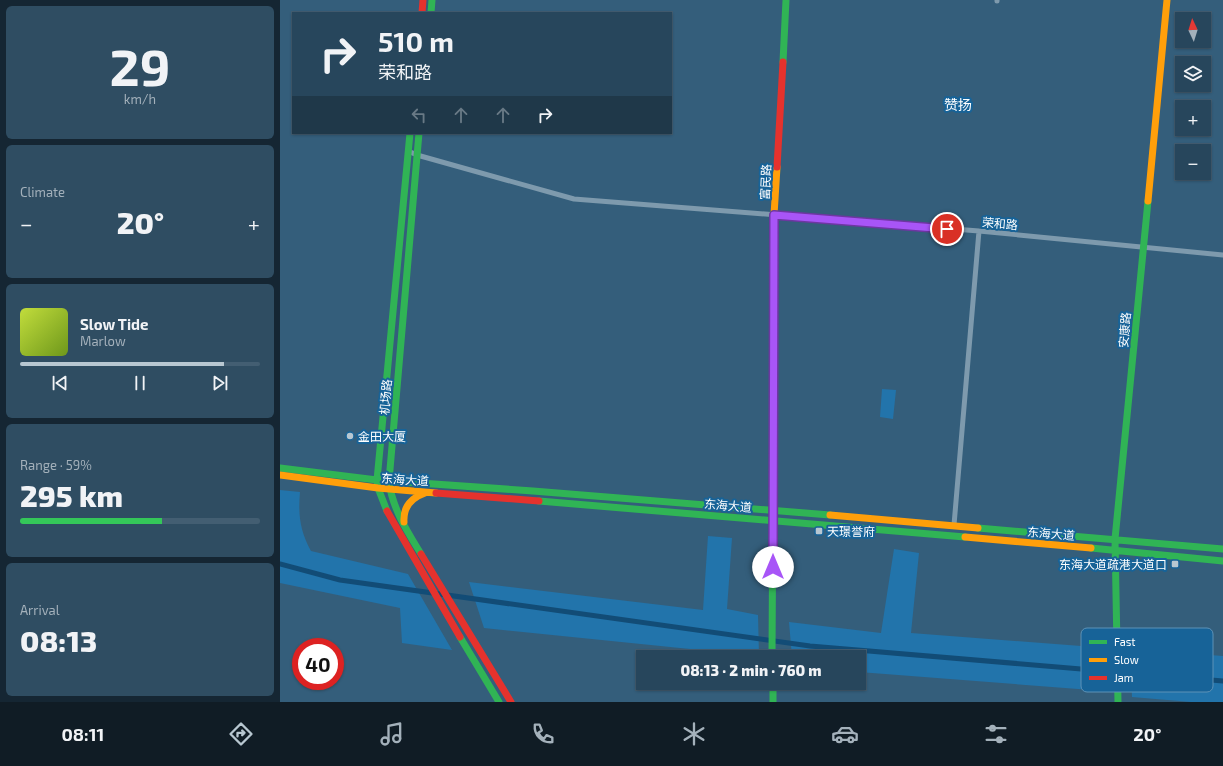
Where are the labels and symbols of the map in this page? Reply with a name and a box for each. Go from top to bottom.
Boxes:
north arrow [1175,12,1211,48]
district label: 赞扬 [944,96,972,113]
street label: 富民路 [757,164,773,200]
pin [930,212,964,246]
street label: 荣和路 [981,214,1019,232]
street label: 安康路 [1115,311,1133,349]
street label: 机场路 [376,378,394,416]
place label: 金田大厦 [358,429,406,443]
marker: 金田大厦 [345,431,355,441]
street label: 东海大道 [381,470,429,488]
street label: 东海大道 [703,496,753,514]
place label: 天璟誉府 [827,524,875,538]
street label: 东海大道 [1026,524,1076,542]
marker: 天璟誉府 [814,526,824,536]
position arrow [752,546,794,588]
place label: 东海大道疏港大道口 [1059,557,1167,571]
marker: 东海大道疏港大道口 [1170,559,1180,569]
legend [1081,628,1213,692]
text: Fast [1114,635,1136,648]
speed limit sign: 40 [292,638,344,690]
text: Slow [1114,653,1139,666]
text: Jam [1114,671,1133,684]

